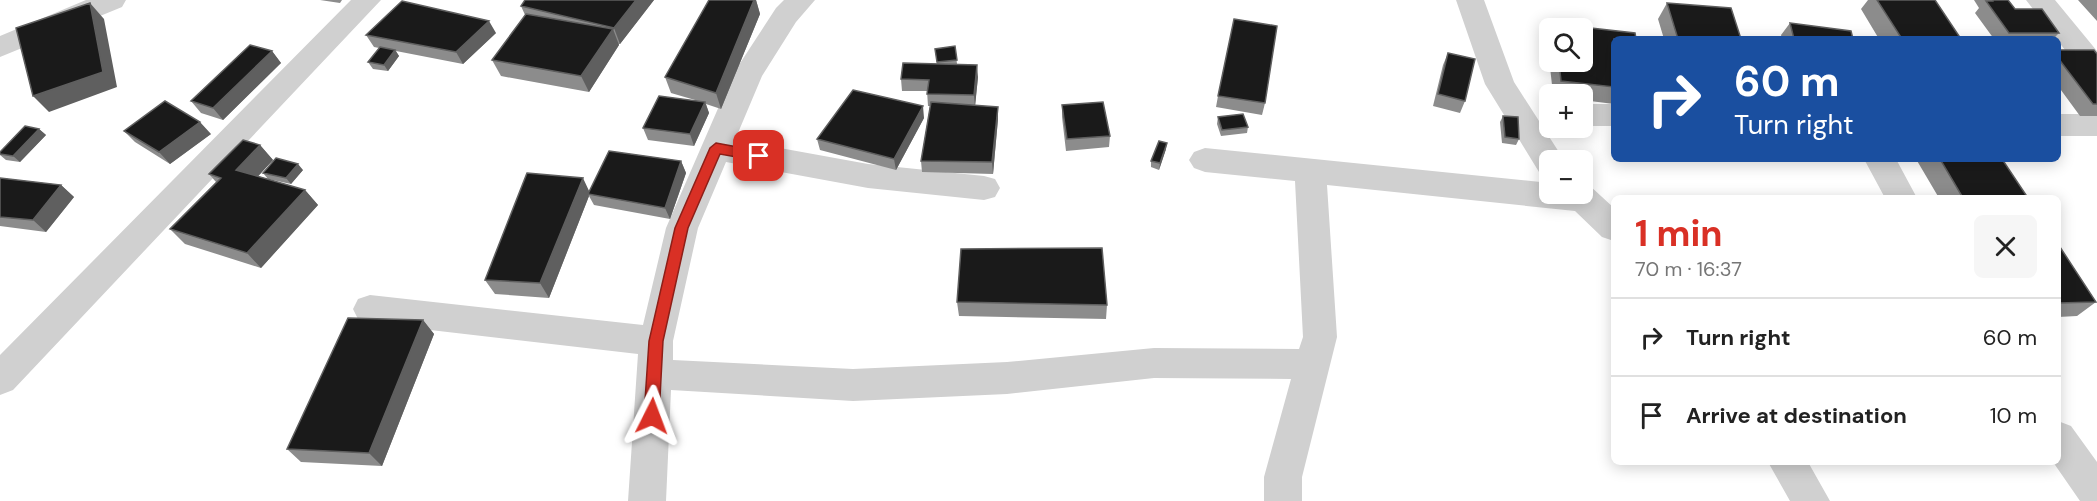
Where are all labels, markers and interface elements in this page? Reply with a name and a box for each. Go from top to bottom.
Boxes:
map controls [1539,18,1593,204]
button: search [1539,18,1593,72]
text: 60 m [1734,54,1840,109]
icon: right [1635,60,1713,138]
button: + [1539,84,1593,138]
text: Turn right [1734,107,1854,142]
pin [733,130,784,181]
icon: arrive [742,139,775,172]
button: − [1539,150,1593,204]
text: 1 min [1635,210,1723,257]
button: close [1974,215,2037,278]
text: 70 m · 16:37 [1635,256,1742,282]
icon: right [1635,321,1668,354]
text: Turn right [1686,323,1791,352]
text: 60 m [1983,323,2037,352]
position arrow [620,384,684,448]
icon: arrive [1635,399,1668,432]
text: Arrive at destination [1686,401,1907,430]
text: 10 m [1990,401,2037,430]

